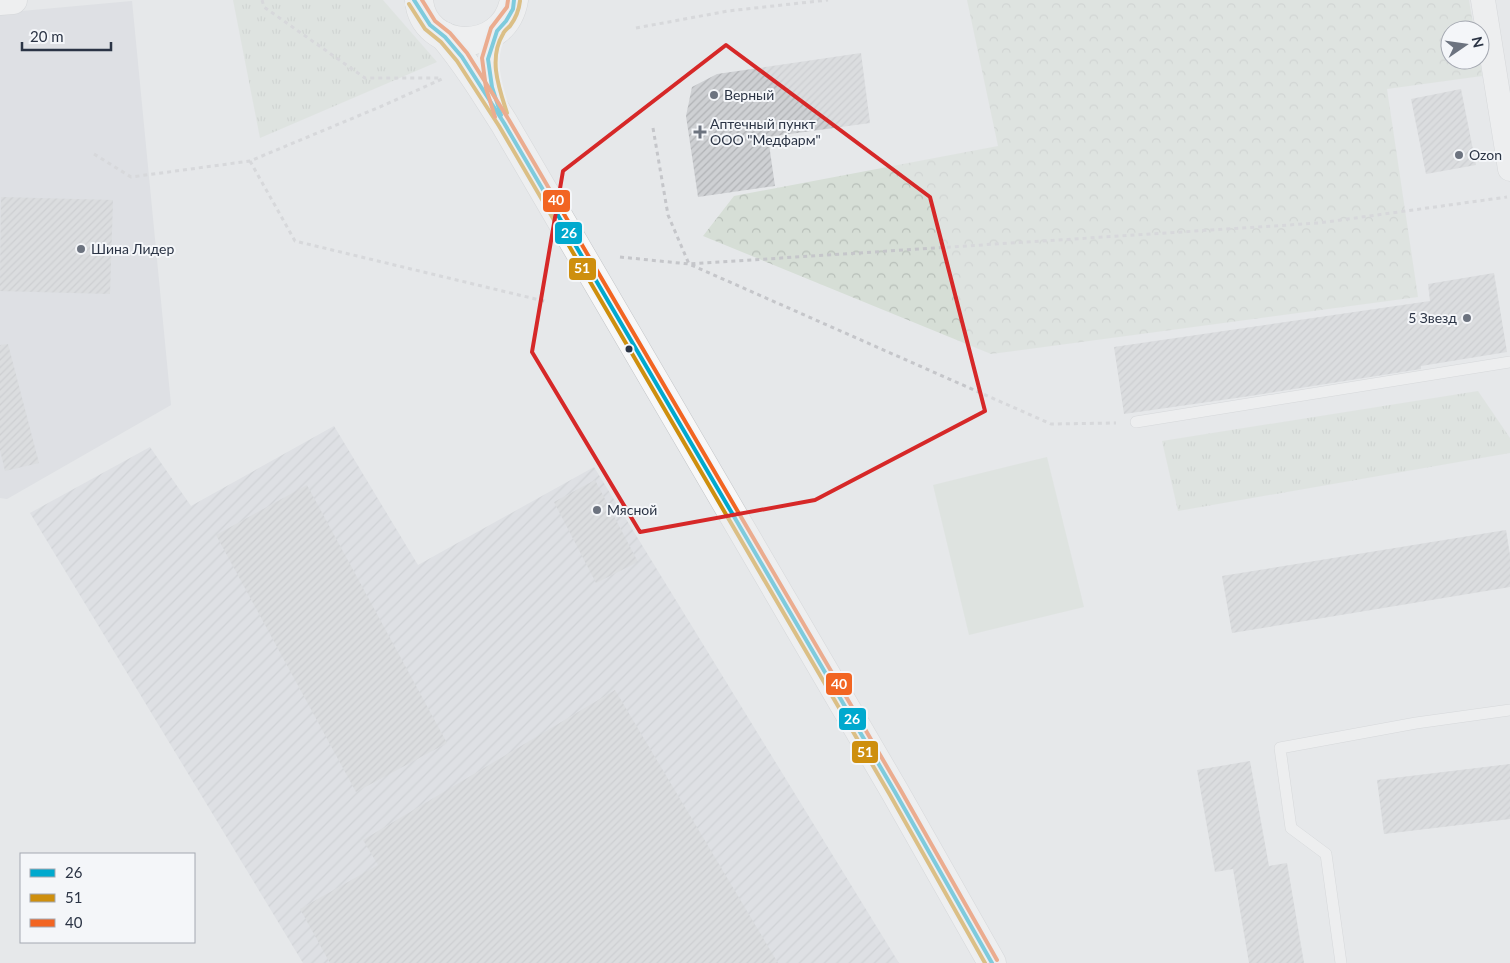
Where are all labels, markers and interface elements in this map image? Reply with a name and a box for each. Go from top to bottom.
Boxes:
scale bar [22,20,111,52]
north arrow [1440,20,1490,70]
text: 20 m [30,27,64,45]
text: N [1469,35,1488,49]
place label: Верный [724,86,774,103]
marker: Верный [708,89,720,101]
place label: Аптечный пункт ООО "Медфарм" [710,115,821,148]
marker: Аптечный пункт ООО "Медфарм" [694,126,706,138]
place label: Ozon [1469,146,1502,163]
marker: Ozon [1453,149,1465,161]
line badge: 40 [542,189,571,213]
text: 40 [548,191,564,208]
line badge: 26 [554,221,583,245]
text: 26 [561,224,577,241]
place label: Шина Лидер [91,240,174,257]
marker: Шина Лидер [75,243,87,255]
line badge: 51 [568,257,597,281]
text: 51 [574,259,590,276]
place label: 5 Звезд [1408,309,1457,326]
marker: 5 Звезд [1461,312,1473,324]
unlabelled marker [624,344,634,354]
place label: Мясной [607,501,657,518]
marker: Мясной [591,504,603,516]
line badge: 40 [825,672,853,696]
text: 40 [831,675,847,692]
line badge: 26 [838,707,867,731]
text: 26 [844,710,860,727]
line badge: 51 [851,740,879,764]
text: 51 [857,743,873,760]
legend [20,853,195,943]
text: 26 [65,863,83,881]
text: 51 [65,888,82,906]
text: 40 [65,913,83,931]

